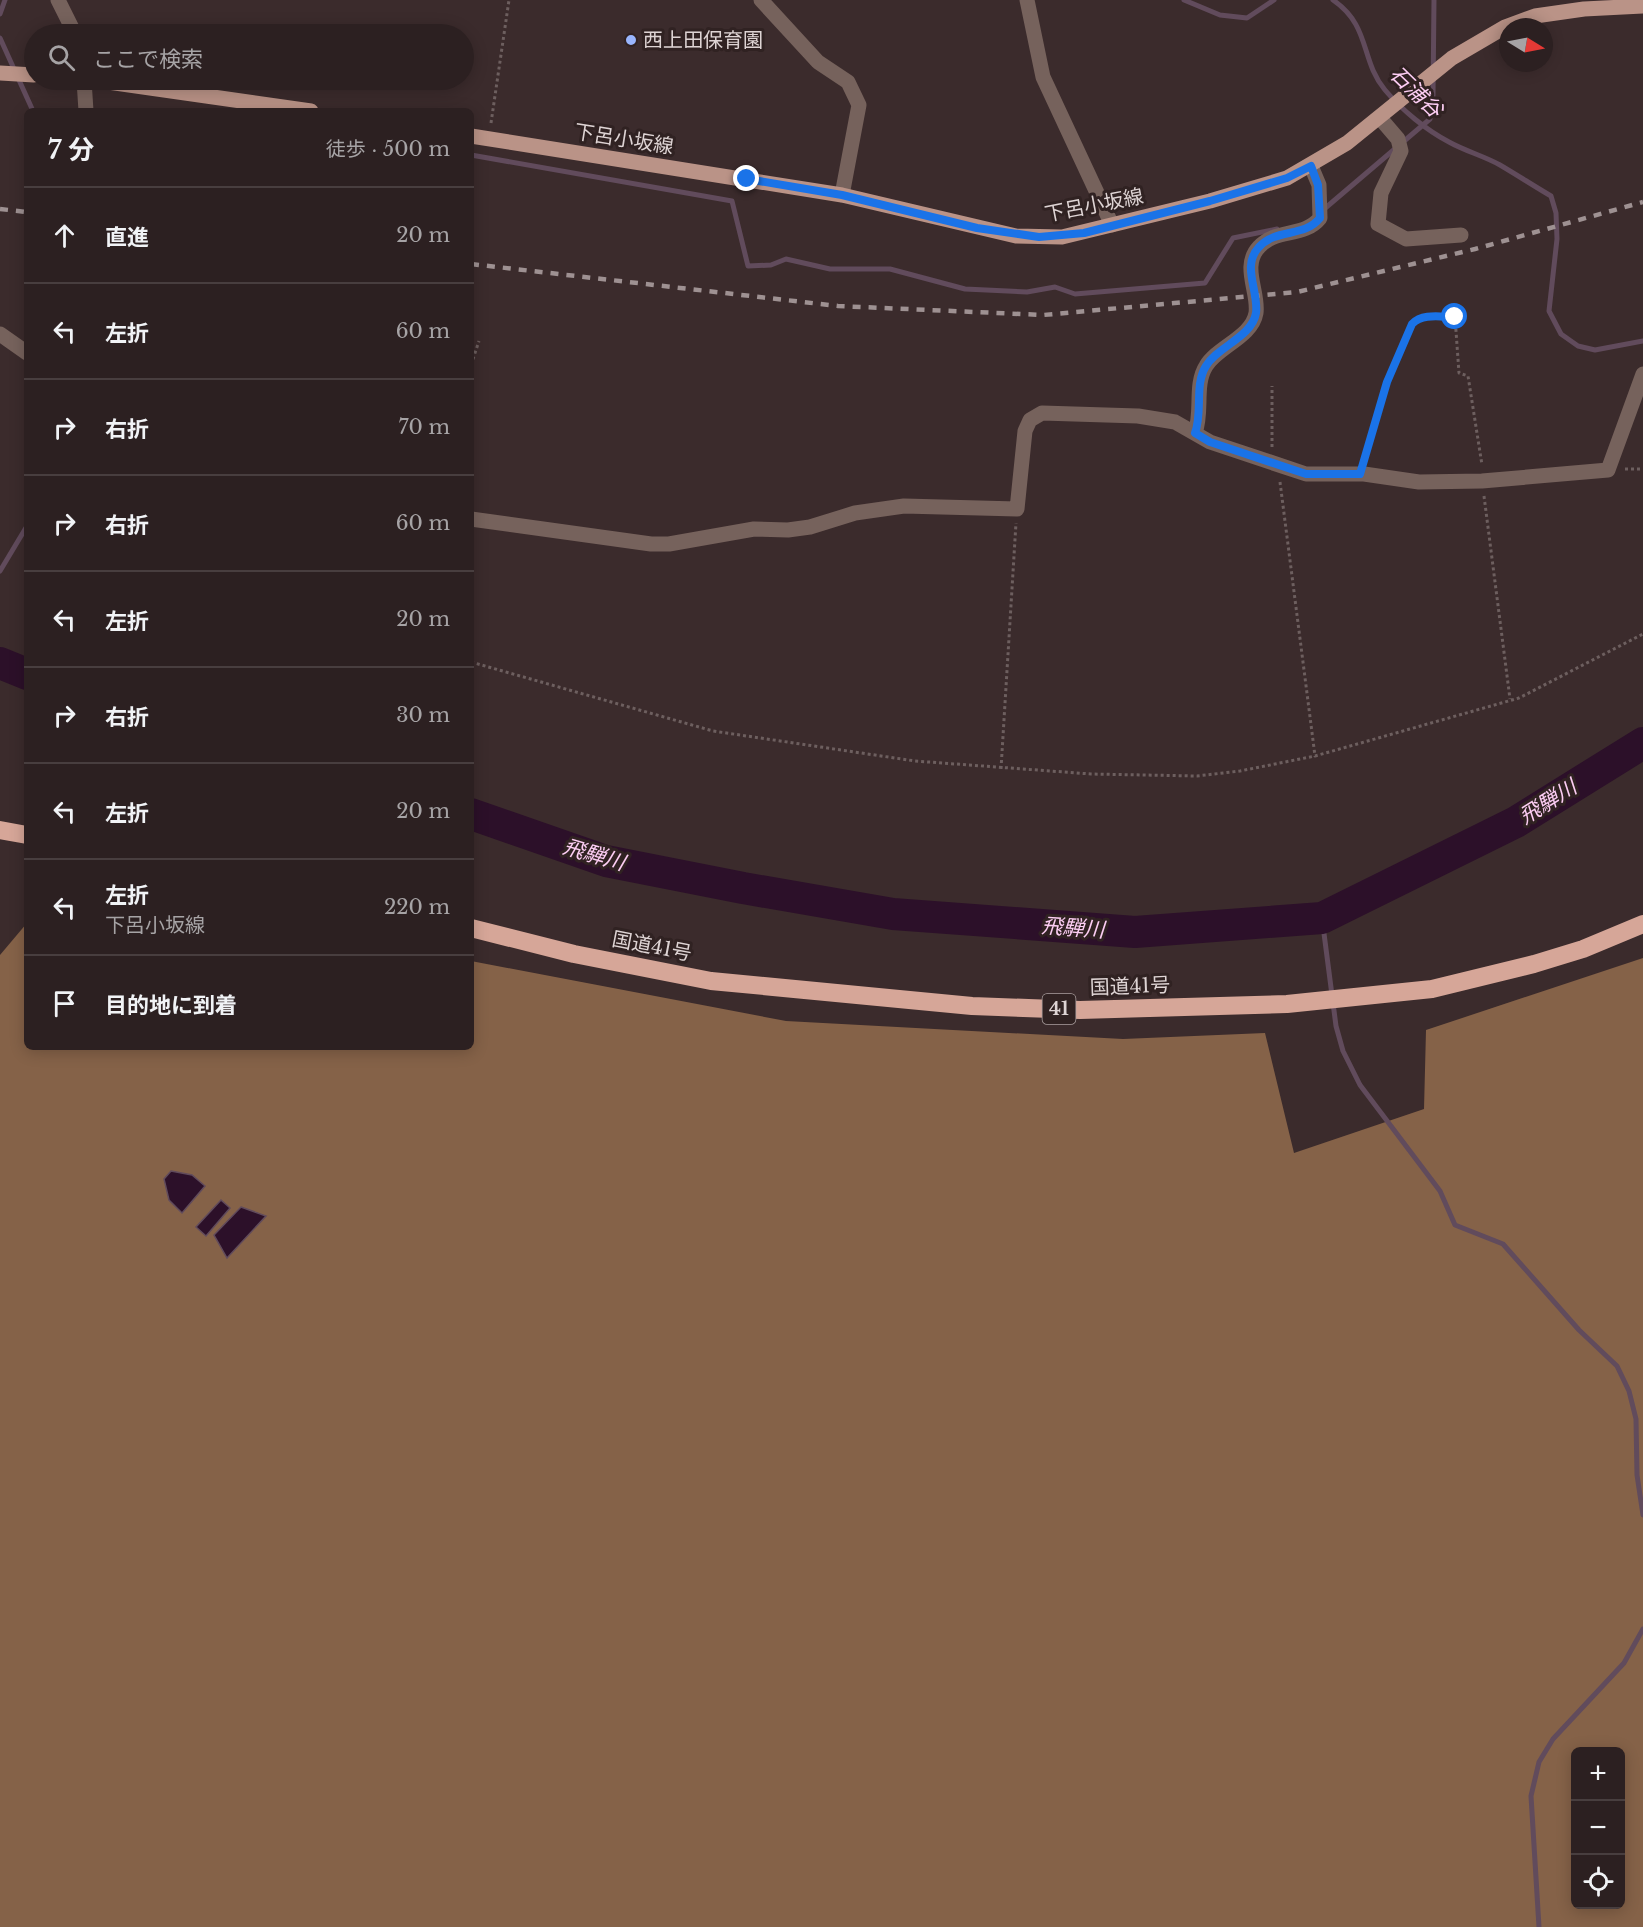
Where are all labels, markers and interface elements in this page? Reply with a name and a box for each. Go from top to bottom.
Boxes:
north arrow [1499,18,1553,72]
search box [24,24,474,90]
place label: 西上田保育園 [643,28,763,52]
marker: 西上田保育園 [624,33,638,47]
icon: search [45,41,78,74]
text: ここで検索 [93,46,203,73]
water label: 石浦谷 [1384,61,1449,125]
street label: 下呂小坂線 [573,119,675,159]
text: 7 分 [48,134,94,166]
text: 徒歩 · 500 m [326,137,450,161]
route end [733,165,759,191]
street label: 下呂小坂線 [1043,184,1145,226]
icon: ahead [48,219,81,252]
text: 20 m [396,223,450,247]
text: 直進 [105,224,149,251]
route start [1441,303,1467,329]
icon: left [48,315,81,348]
text: 60 m [396,319,450,343]
text: 左折 [105,320,149,347]
icon: right [48,411,81,444]
text: 70 m [398,415,450,439]
text: 右折 [105,416,149,443]
icon: right [48,507,81,540]
text: 60 m [396,511,450,535]
text: 右折 [105,512,149,539]
icon: left [48,603,81,636]
text: 20 m [396,607,450,631]
text: 左折 [105,608,149,635]
icon: right [48,699,81,732]
text: 30 m [396,703,450,727]
text: 右折 [105,704,149,731]
water label: 飛騨川 [1514,773,1583,830]
icon: left [48,795,81,828]
text: 20 m [396,799,450,823]
text: 左折 [105,800,149,827]
water label: 飛騨川 [560,834,630,877]
text: 左折 [105,882,149,909]
icon: left [48,891,81,924]
text: 220 m [384,895,450,919]
text: 下呂小坂線 [105,913,205,937]
water label: 飛騨川 [1041,913,1107,943]
street label: 国道41号 [610,927,694,965]
street label: 国道41号 [1089,973,1171,999]
icon: arrive [48,987,81,1020]
text: 目的地に到着 [105,992,237,1019]
road number: 41 [1042,994,1076,1024]
map controls [1571,1747,1625,1909]
button: + [1571,1747,1625,1801]
button: − [1571,1801,1625,1855]
button: locate [1571,1855,1625,1909]

